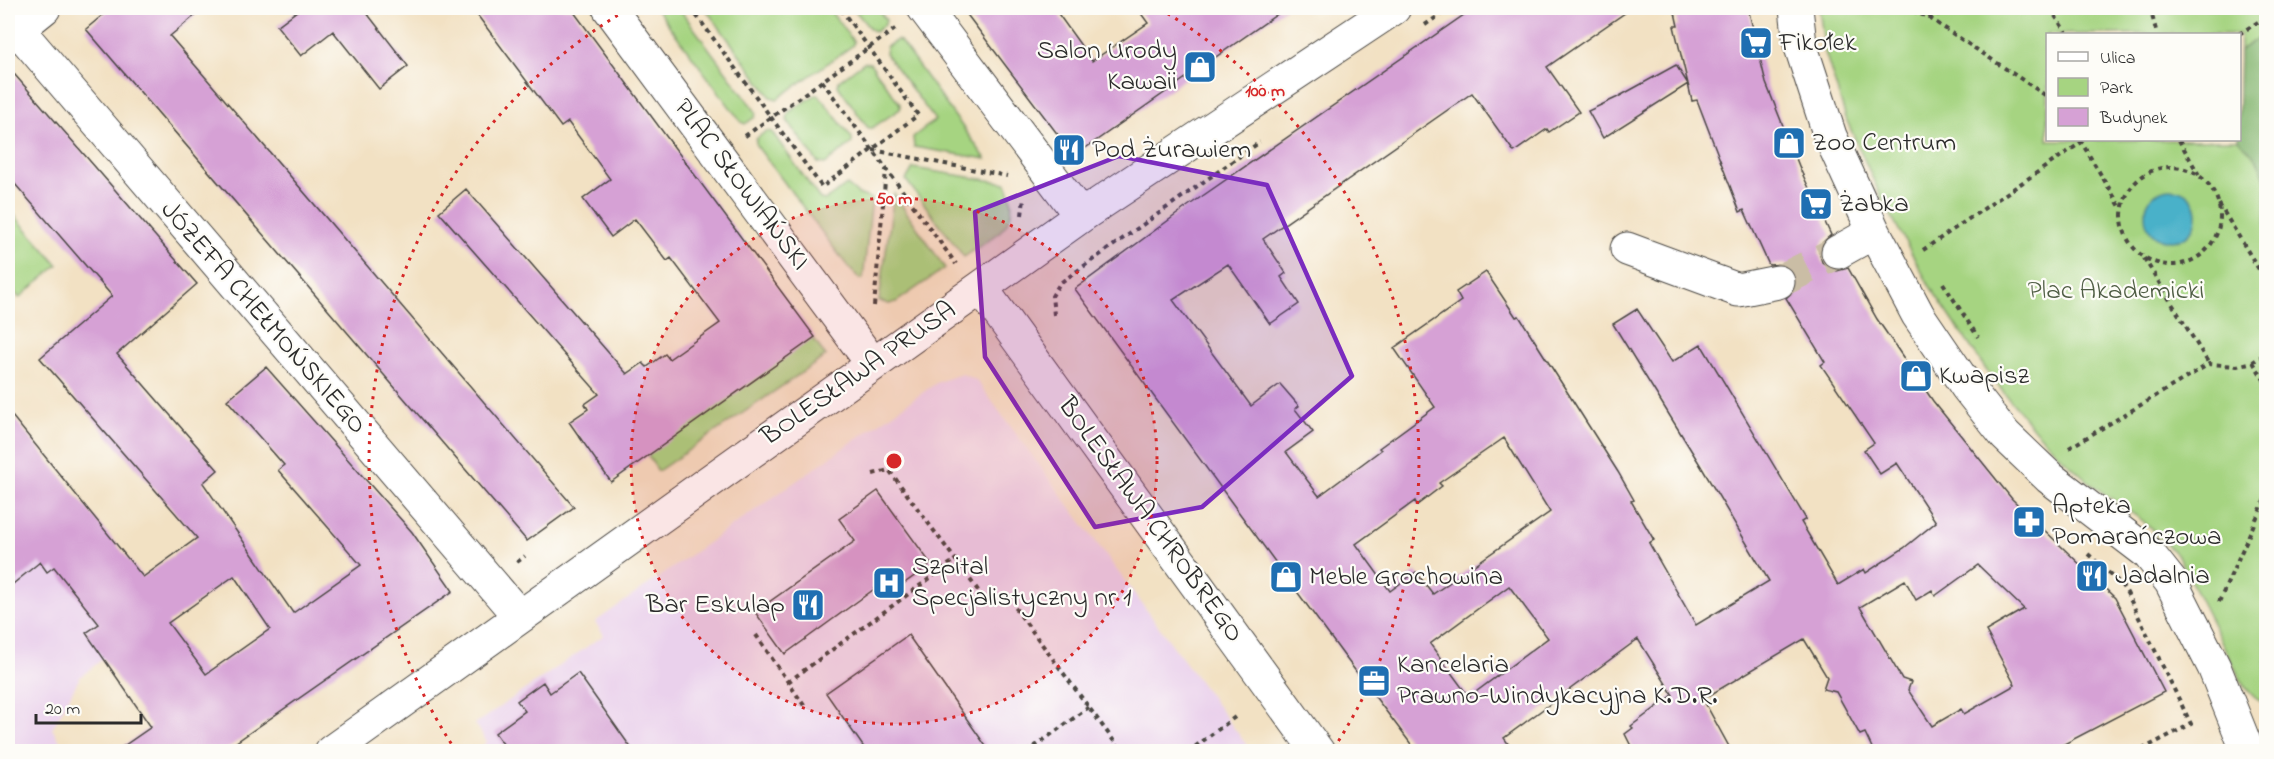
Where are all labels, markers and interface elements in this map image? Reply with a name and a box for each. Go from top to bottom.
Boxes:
place label: Fikołek [1778,24,1857,63]
supermarket icon: Fikołek [1738,25,1774,61]
place label: Salon Urody Kawaii [1037,32,1177,102]
legend [2046,33,2241,141]
text: Ulica [2100,46,2135,72]
shop icon: Salon Urody Kawaii [1182,49,1218,85]
text: Park [2100,76,2133,102]
text: 100 m [1245,79,1285,105]
street label: PLAC SŁOWIAŃSKI [663,91,819,279]
text: Budynek [2099,106,2167,132]
place label: Zoo Centrum [1812,124,1956,163]
shop icon: Zoo Centrum [1771,125,1807,161]
place label: Pod Żurawiem [1092,131,1251,170]
restaurant icon: Pod Żurawiem [1051,132,1087,168]
place label: Żabka [1839,185,1909,224]
supermarket icon: Żabka [1798,186,1834,222]
text: 50 m [876,187,912,213]
street label: JÓZEFA CHEŁMOŃSKIEGO [150,193,376,443]
park label: Plac Akademicki [2028,272,2204,311]
street label: BOLESŁAWA PRUSA [753,292,965,457]
place label: Kwapisz [1939,357,2030,396]
shop icon: Kwapisz [1898,358,1934,394]
street label: BOLESŁAWA CHROBREGO [1047,388,1253,651]
centre of rings [884,451,904,471]
place label: Apteka Pomarańczowa [2052,487,2221,557]
pharmacy icon: Apteka Pomarańczowa [2011,504,2047,540]
place label: Szpital Specjalistyczny nr 1 [912,548,1132,618]
place label: Jadalnia [2115,557,2210,596]
place label: Meble Grochowina [1309,558,1503,597]
restaurant icon: Jadalnia [2074,558,2110,594]
shop icon: Meble Grochowina [1268,559,1304,595]
hospital icon: Szpital Specjalistyczny nr 1 [871,565,907,601]
place label: Bar Eskulap [645,586,785,625]
restaurant icon: Bar Eskulap [790,587,826,623]
place label: Kancelaria Prawno-Windykacyjna K.D.R. [1397,646,1718,716]
office icon: Kancelaria Prawno-Windykacyjna K.D.R. [1356,663,1392,699]
scale bar [36,687,141,725]
text: 20 m [45,697,80,723]

